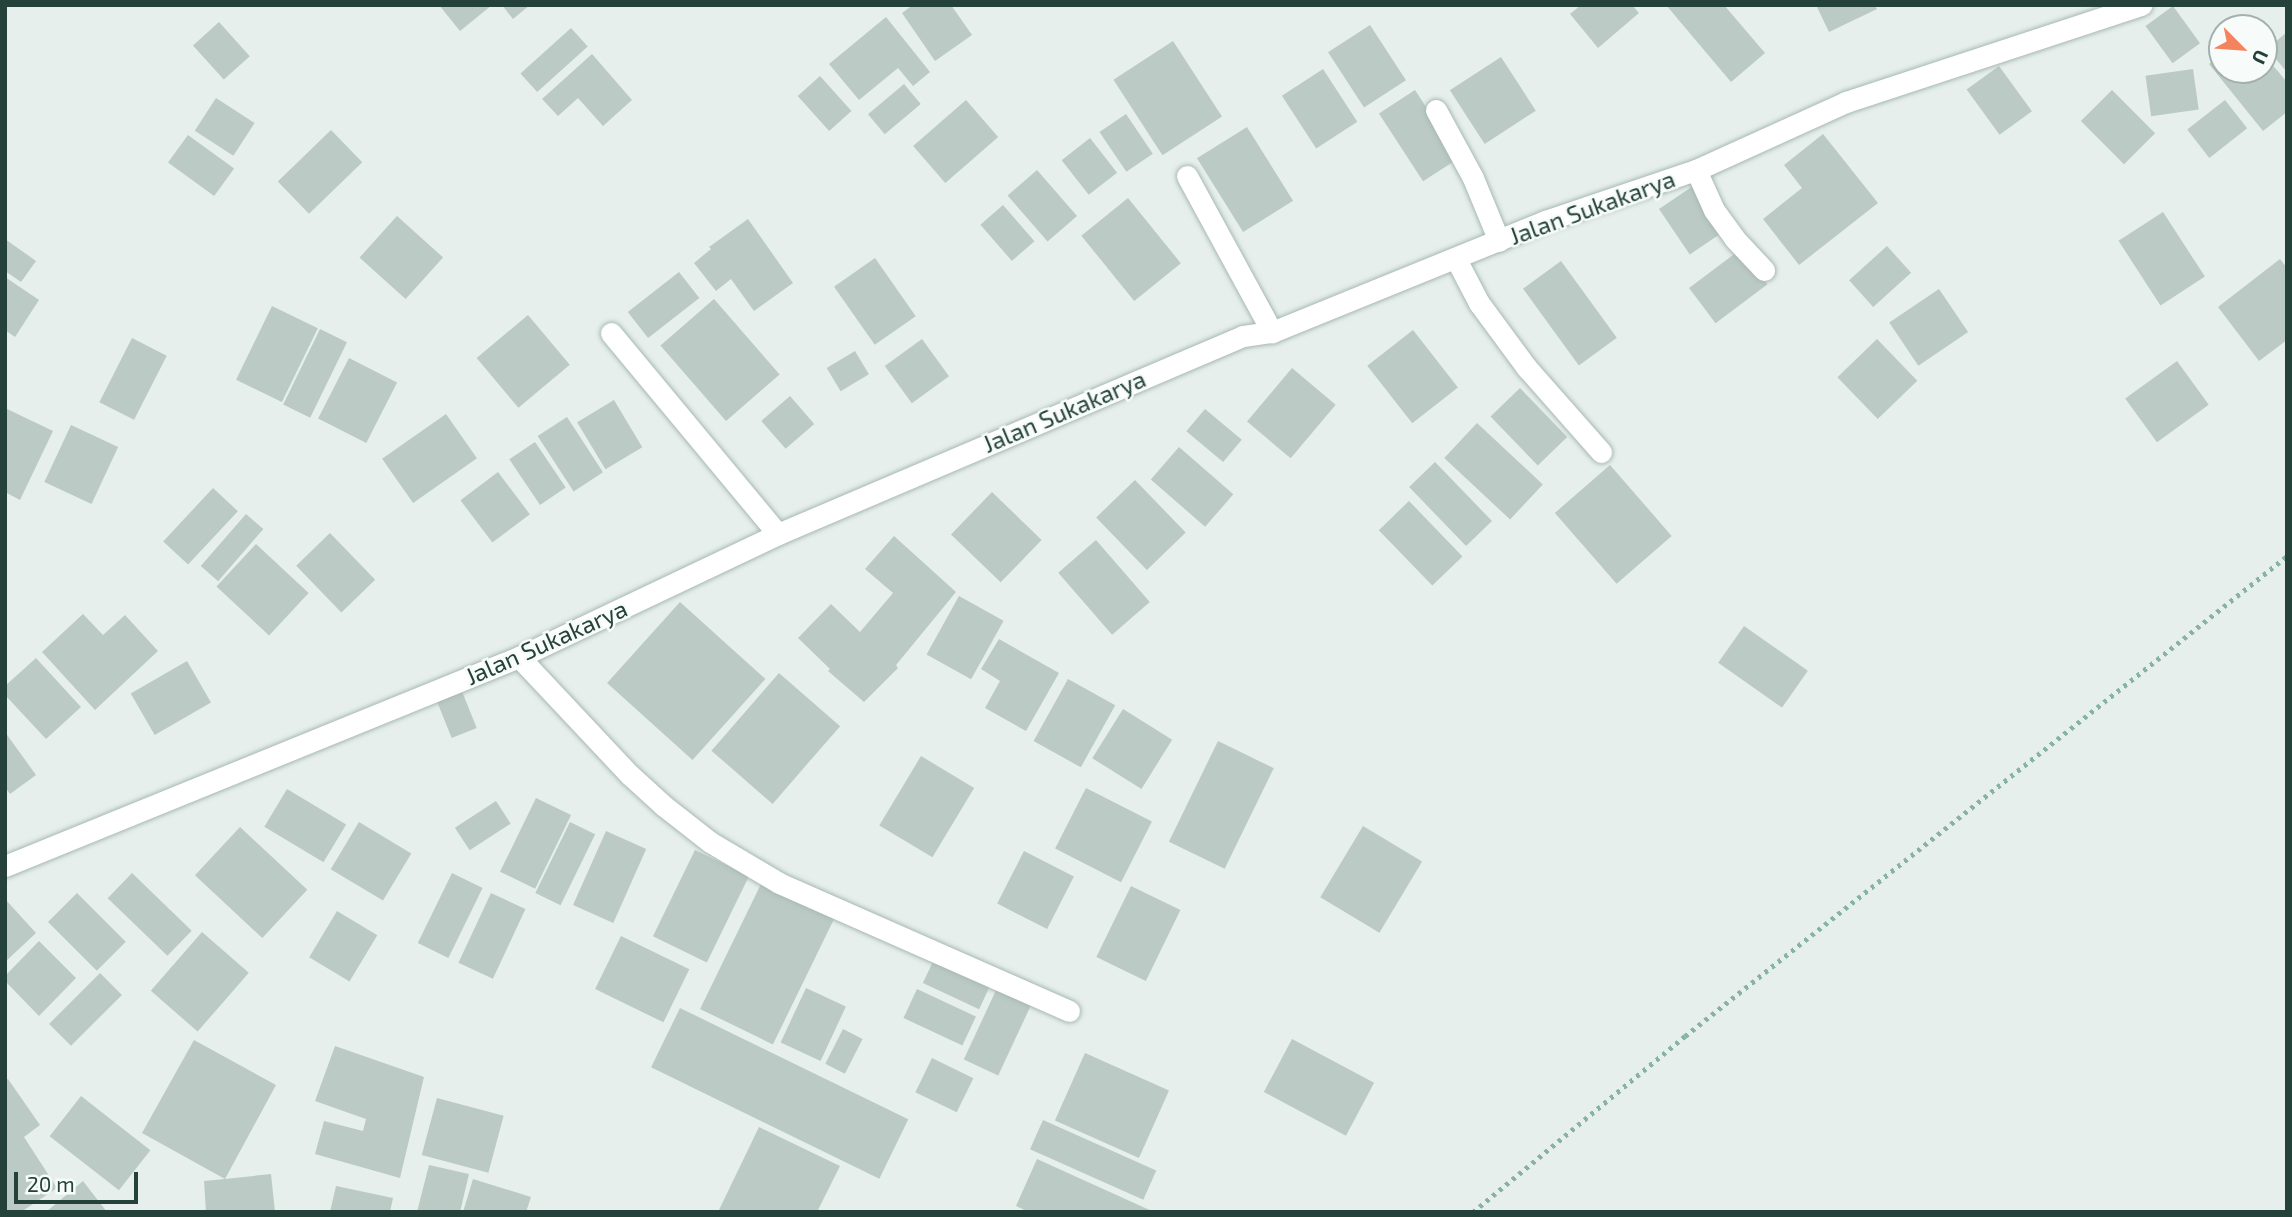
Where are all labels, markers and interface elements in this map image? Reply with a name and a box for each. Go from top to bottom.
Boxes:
north arrow [2208,14,2278,84]
text: U [2247,46,2274,68]
street label: Jalan Sukakarya [1505,164,1679,250]
street label: Jalan Sukakarya [978,364,1150,458]
street label: Jalan Sukakarya [461,593,631,691]
scale bar [18,1158,142,1202]
text: 20 m [27,1171,75,1196]

